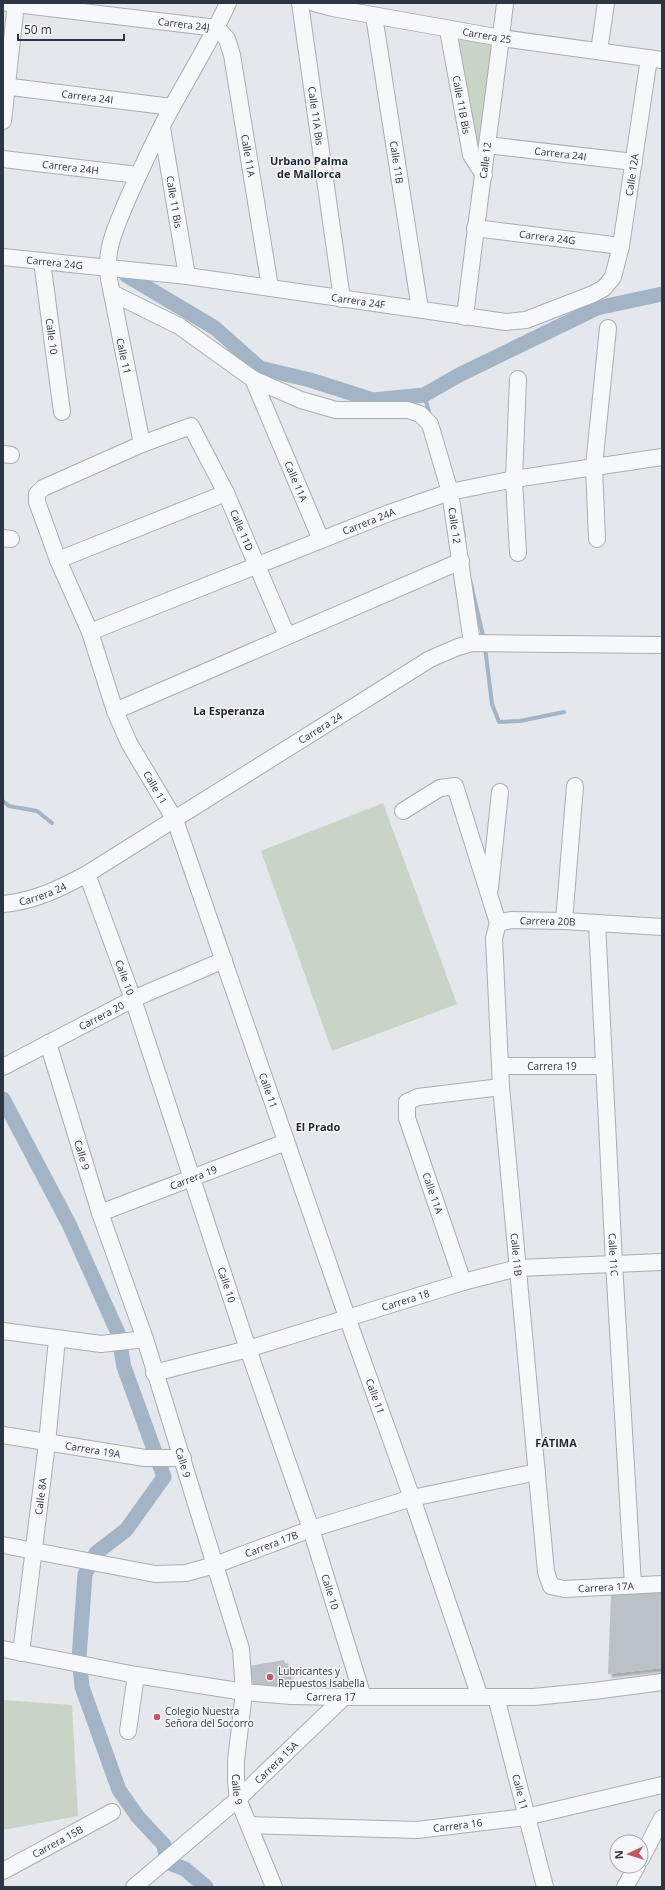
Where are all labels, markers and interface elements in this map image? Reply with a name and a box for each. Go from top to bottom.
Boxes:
street label: Carrera 24J [157,14,210,34]
scale bar [18,16,124,42]
text: 50 m [24,21,52,38]
street label: Carrera 25 [461,24,513,46]
street label: Calle 11B Bis [449,74,474,135]
street label: Carrera 24I [61,86,114,107]
street label: Calle 11A Bis [305,86,327,146]
street label: Calle 11A [238,133,259,179]
street label: Calle 11B [387,140,407,185]
street label: Calle 12 [476,141,494,179]
street label: Carrera 24I [534,144,587,163]
street label: Calle 12A [622,152,642,197]
district label: Urbano Palma de Mallorca [270,153,348,181]
street label: Carrera 24H [42,157,100,177]
street label: Calle 11 Bis [163,175,186,229]
street label: Carrera 24G [518,227,576,247]
street label: Carrera 24G [26,252,84,272]
street label: Carrera 24F [330,290,386,312]
street label: Calle 10 [43,317,61,356]
street label: Calle 11 [113,337,135,375]
street label: Calle 11A [281,459,311,504]
street label: Carrera 24A [340,504,398,538]
street label: Calle 12 [445,506,464,545]
street label: Calle 11D [227,507,257,553]
district label: La Esperanza [193,703,265,718]
street label: Carrera 24 [295,709,345,747]
street label: Calle 11 [140,768,171,807]
street label: Carrera 24 [18,879,69,908]
street label: Carrera 20B [520,913,576,929]
street label: Calle 10 [112,958,138,997]
street label: Carrera 20 [76,998,127,1033]
street label: Carrera 19 [527,1059,577,1073]
street label: Calle 11 [256,1071,281,1110]
district label: El Prado [296,1119,341,1134]
street label: Calle 9 [71,1138,94,1172]
street label: Carrera 19 [168,1162,219,1193]
street label: Calle 11A [419,1170,447,1216]
street label: Calle 11B [508,1232,526,1277]
street label: Calle 11C [606,1233,622,1276]
street label: Calle 10 [215,1265,239,1305]
street label: Carrera 18 [380,1286,431,1314]
street label: Calle 11 [363,1376,388,1416]
district label: FÁTIMA [535,1435,577,1450]
street label: Carrera 19A [64,1438,122,1461]
street label: Calle 9 [172,1446,195,1480]
street label: Calle 8A [31,1476,50,1516]
street label: Carrera 17B [243,1528,300,1560]
street label: Calle 10 [318,1572,343,1612]
street label: Carrera 17A [578,1578,635,1595]
place label: Lubricantes y Repuestos Isabella [278,1664,365,1690]
marker: Lubricantes y Repuestos Isabella [265,1672,275,1682]
street label: Carrera 17 [306,1689,356,1704]
place label: Colegio Nuestra Señora del Socorro [165,1704,254,1730]
marker: Colegio Nuestra Señora del Socorro [152,1712,162,1722]
street label: Carrera 15A [251,1738,301,1787]
street label: Calle 11 [509,1772,532,1811]
street label: Calle 9 [229,1774,247,1807]
street label: Carrera 16 [432,1815,483,1835]
street label: Carrera 15B [30,1822,85,1861]
north arrow [609,1834,649,1874]
text: N [611,1850,626,1860]

